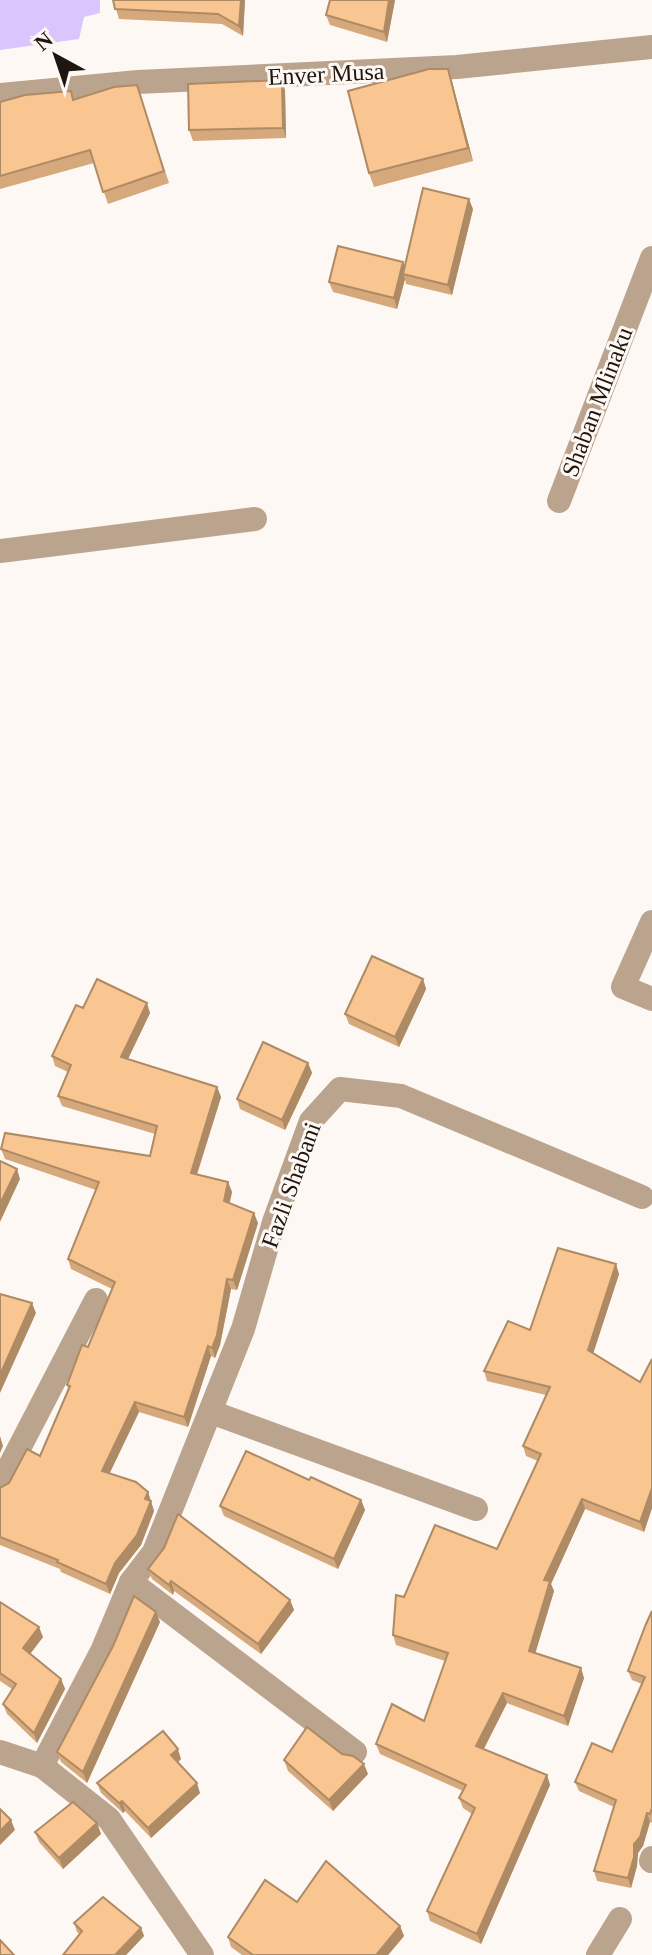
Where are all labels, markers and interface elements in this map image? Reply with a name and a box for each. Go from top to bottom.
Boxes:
north arrow [16,16,96,96]
text: N [29,26,58,56]
street label: Enver Musa [267,58,385,90]
street label: Shaban Mlinaku [557,324,637,480]
street label: Fazli Shabani [256,1119,326,1251]

